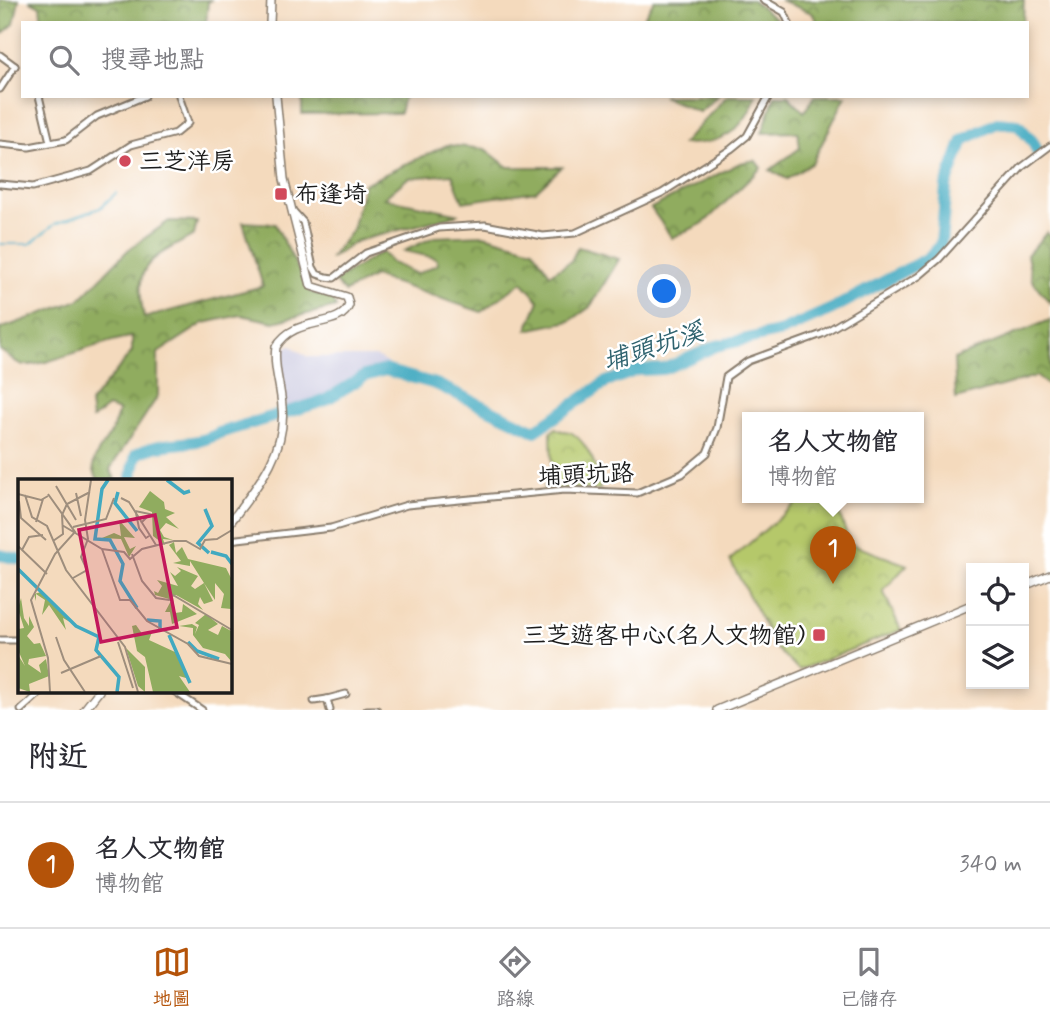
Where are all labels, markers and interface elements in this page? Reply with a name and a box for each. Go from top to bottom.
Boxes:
search box [21,21,1029,98]
icon: search [45,41,83,79]
text: 搜尋地點 [101,44,205,78]
place label: 三芝洋房 [139,147,235,178]
marker: 三芝洋房 [117,153,133,169]
place label: 布逢埼 [295,180,367,211]
marker: 布逢埼 [273,186,289,202]
your location [647,274,681,308]
water label: 埔頭坑溪 [599,315,710,380]
popup [742,412,924,503]
text: 名人文物館 [768,426,898,460]
street label: 埔頭坑路 [538,458,635,493]
text: 博物館 [768,463,837,493]
inset map [18,479,231,692]
pin: 1 [810,526,856,584]
map controls [966,563,1029,689]
button: locate [966,563,1029,626]
place label: 三芝遊客中心(名人文物館) [522,621,805,652]
button: layers [966,626,1029,689]
marker: 三芝遊客中心(名人文物館) [811,627,827,643]
text: 附近 [28,738,88,777]
text: 名人文物館 [95,833,225,867]
text: 1 [46,850,56,880]
text: 340 m [959,850,1022,880]
text: 博物館 [95,870,164,900]
tab: 地圖 [153,943,191,1012]
tab: 路線 [496,943,534,1012]
tab: 已儲存 [840,943,897,1012]

